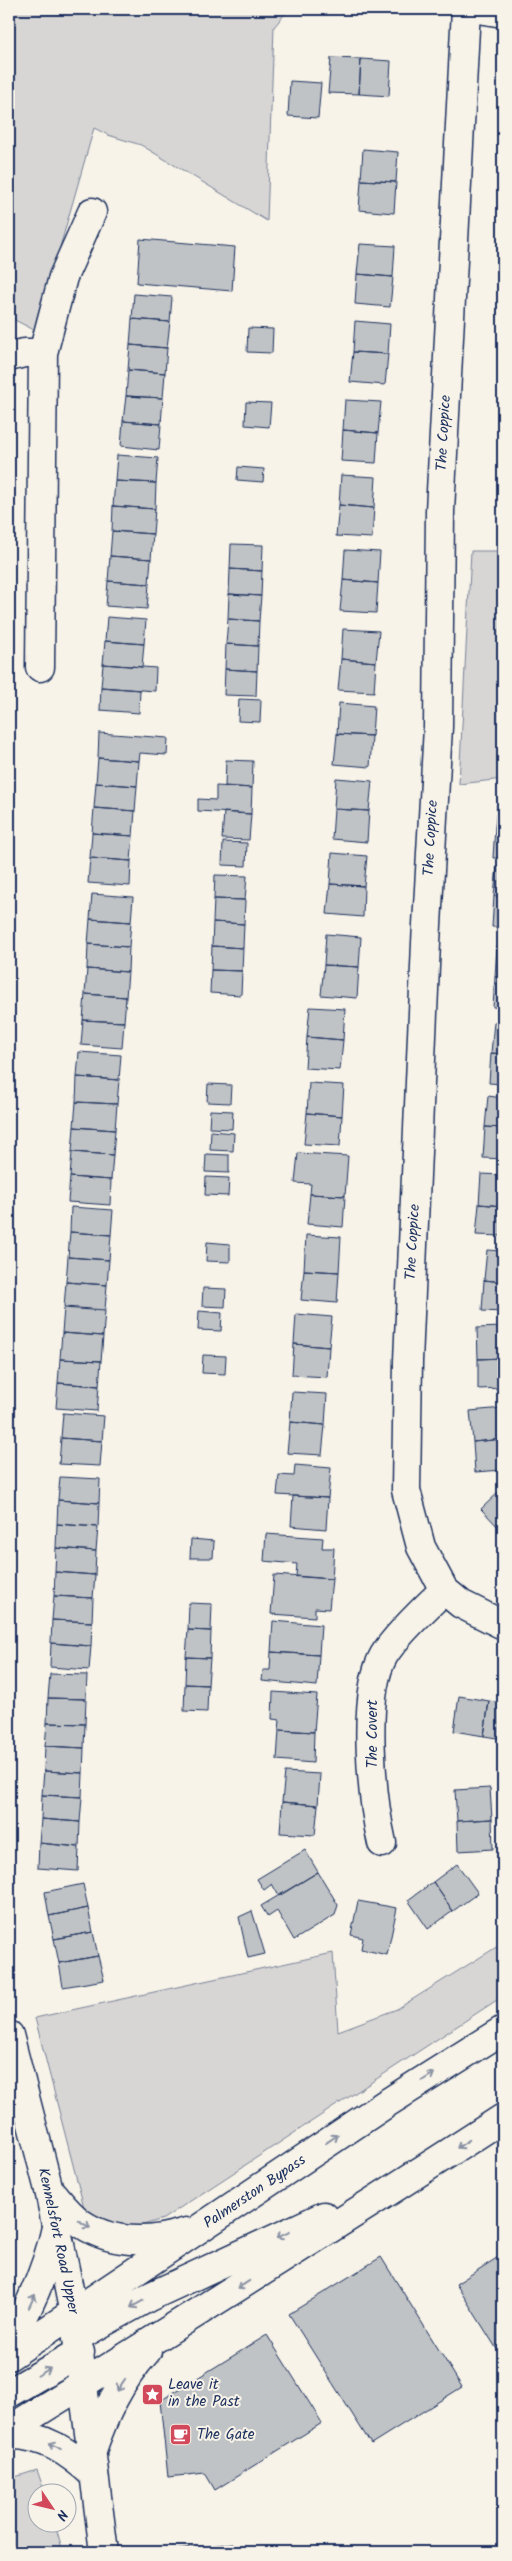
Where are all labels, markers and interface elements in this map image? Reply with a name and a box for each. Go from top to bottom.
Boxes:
street label: The Coppice [430,394,458,472]
street label: The Coppice [417,799,445,877]
street label: The Coppice [399,1203,427,1281]
street label: The Covert [361,1700,385,1768]
one-way arrow [421,2071,435,2082]
one-way arrow [325,2134,339,2144]
one-way arrow [456,2139,470,2149]
street label: Palmerston Bypass [199,2148,312,2235]
street label: Kennelsfort Road Upper [31,2166,85,2317]
one-way arrow [77,2218,91,2229]
one-way arrow [276,2230,291,2240]
one-way arrow [236,2280,250,2290]
one-way arrow [27,2294,37,2309]
one-way arrow [129,2299,144,2309]
one-way arrow [37,2367,51,2377]
place label: Leave it in the Past [168,2373,240,2414]
one-way arrow [116,2377,126,2391]
place icon: Leave it in the Past [140,2382,164,2406]
cafe icon: The Gate [169,2423,193,2447]
place label: The Gate [197,2423,255,2447]
one-way arrow [48,2441,63,2451]
north arrow [28,2484,78,2534]
text: N [50,2505,73,2525]

